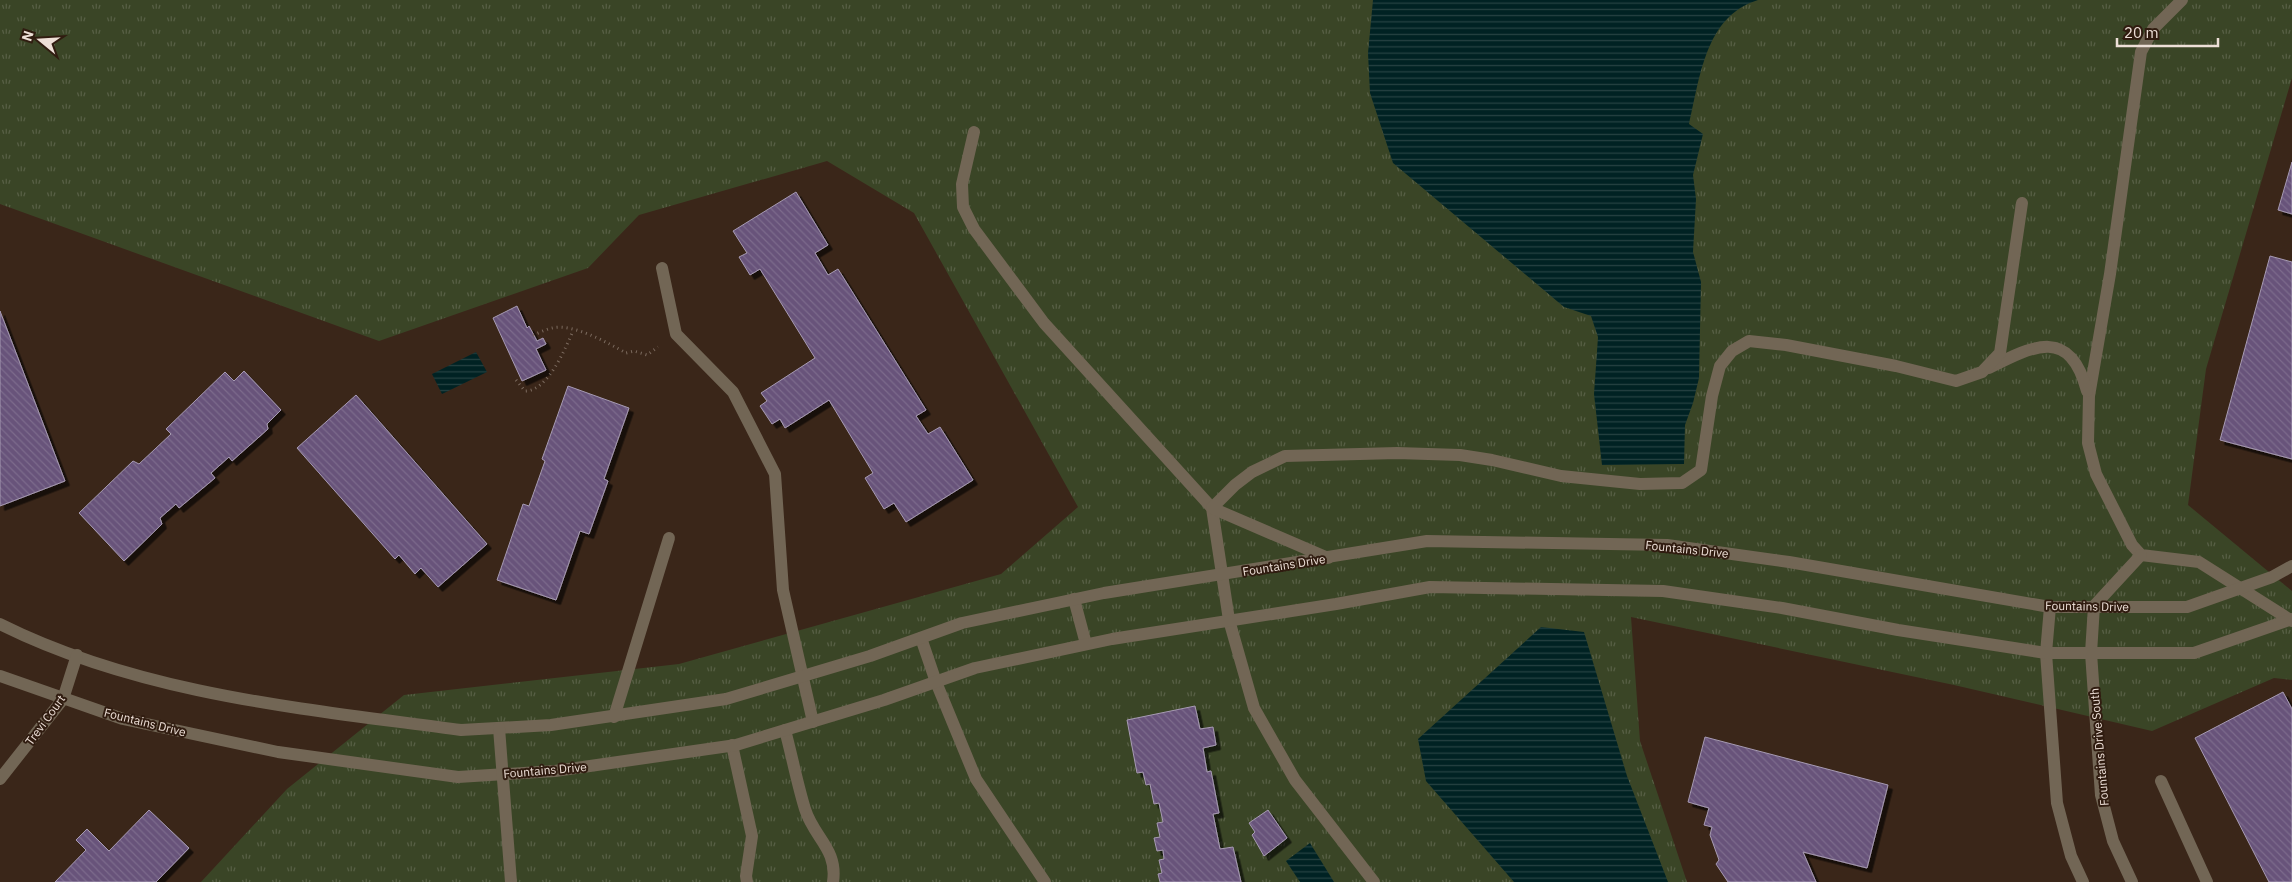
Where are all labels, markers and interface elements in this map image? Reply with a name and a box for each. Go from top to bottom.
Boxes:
north arrow [15,15,65,65]
scale bar [2117,15,2218,47]
text: 20 m [2124,23,2159,42]
text: N [18,28,38,44]
street label: Fountains Drive [1645,537,1730,561]
street label: Fountains Drive [1241,551,1327,579]
street label: Fountains Drive [2045,598,2129,614]
street label: Fountains Drive South [2086,688,2112,806]
street label: Trevi Court [22,692,68,748]
street label: Fountains Drive [103,705,188,740]
street label: Fountains Drive [503,759,588,781]

